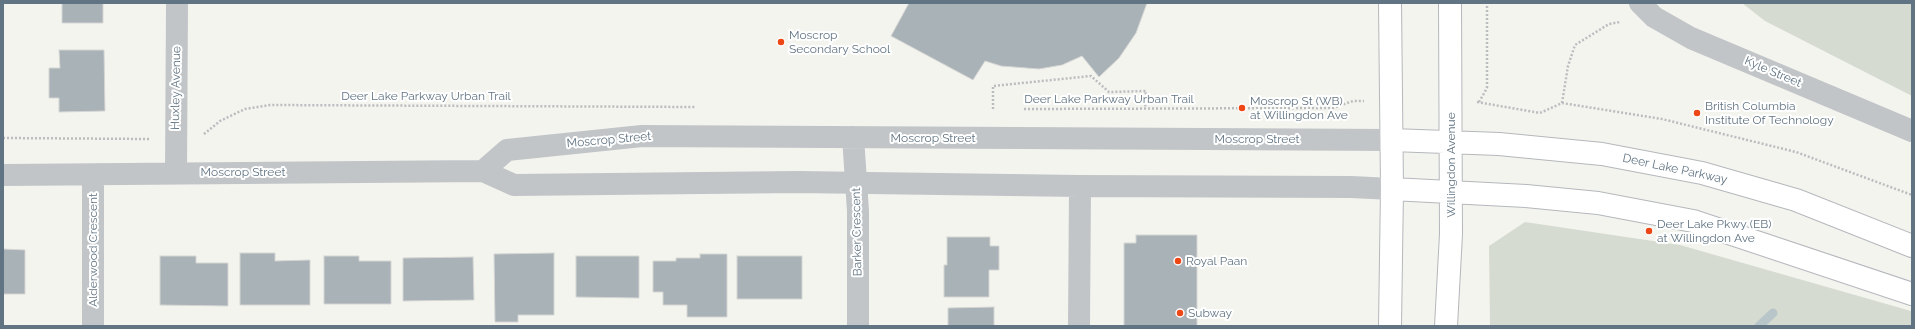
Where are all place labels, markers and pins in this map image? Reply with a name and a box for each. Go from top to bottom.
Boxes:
place label: Moscrop Secondary School [789,28,890,56]
marker: Moscrop Secondary School [776,37,786,47]
place label: Moscrop St (WB) at Willingdon Ave [1250,94,1348,122]
place label: British Columbia Institute Of Technology [1705,99,1834,127]
marker: Moscrop St (WB) at Willingdon Ave [1237,103,1247,113]
marker: British Columbia Institute Of Technology [1692,108,1702,118]
place label: Deer Lake Pkwy (EB) at Willingdon Ave [1657,217,1772,245]
marker: Deer Lake Pkwy (EB) at Willingdon Ave [1644,226,1654,236]
place label: Royal Paan [1186,254,1247,268]
marker: Royal Paan [1173,256,1183,266]
place label: Subway [1188,306,1232,320]
marker: Subway [1175,308,1185,318]

